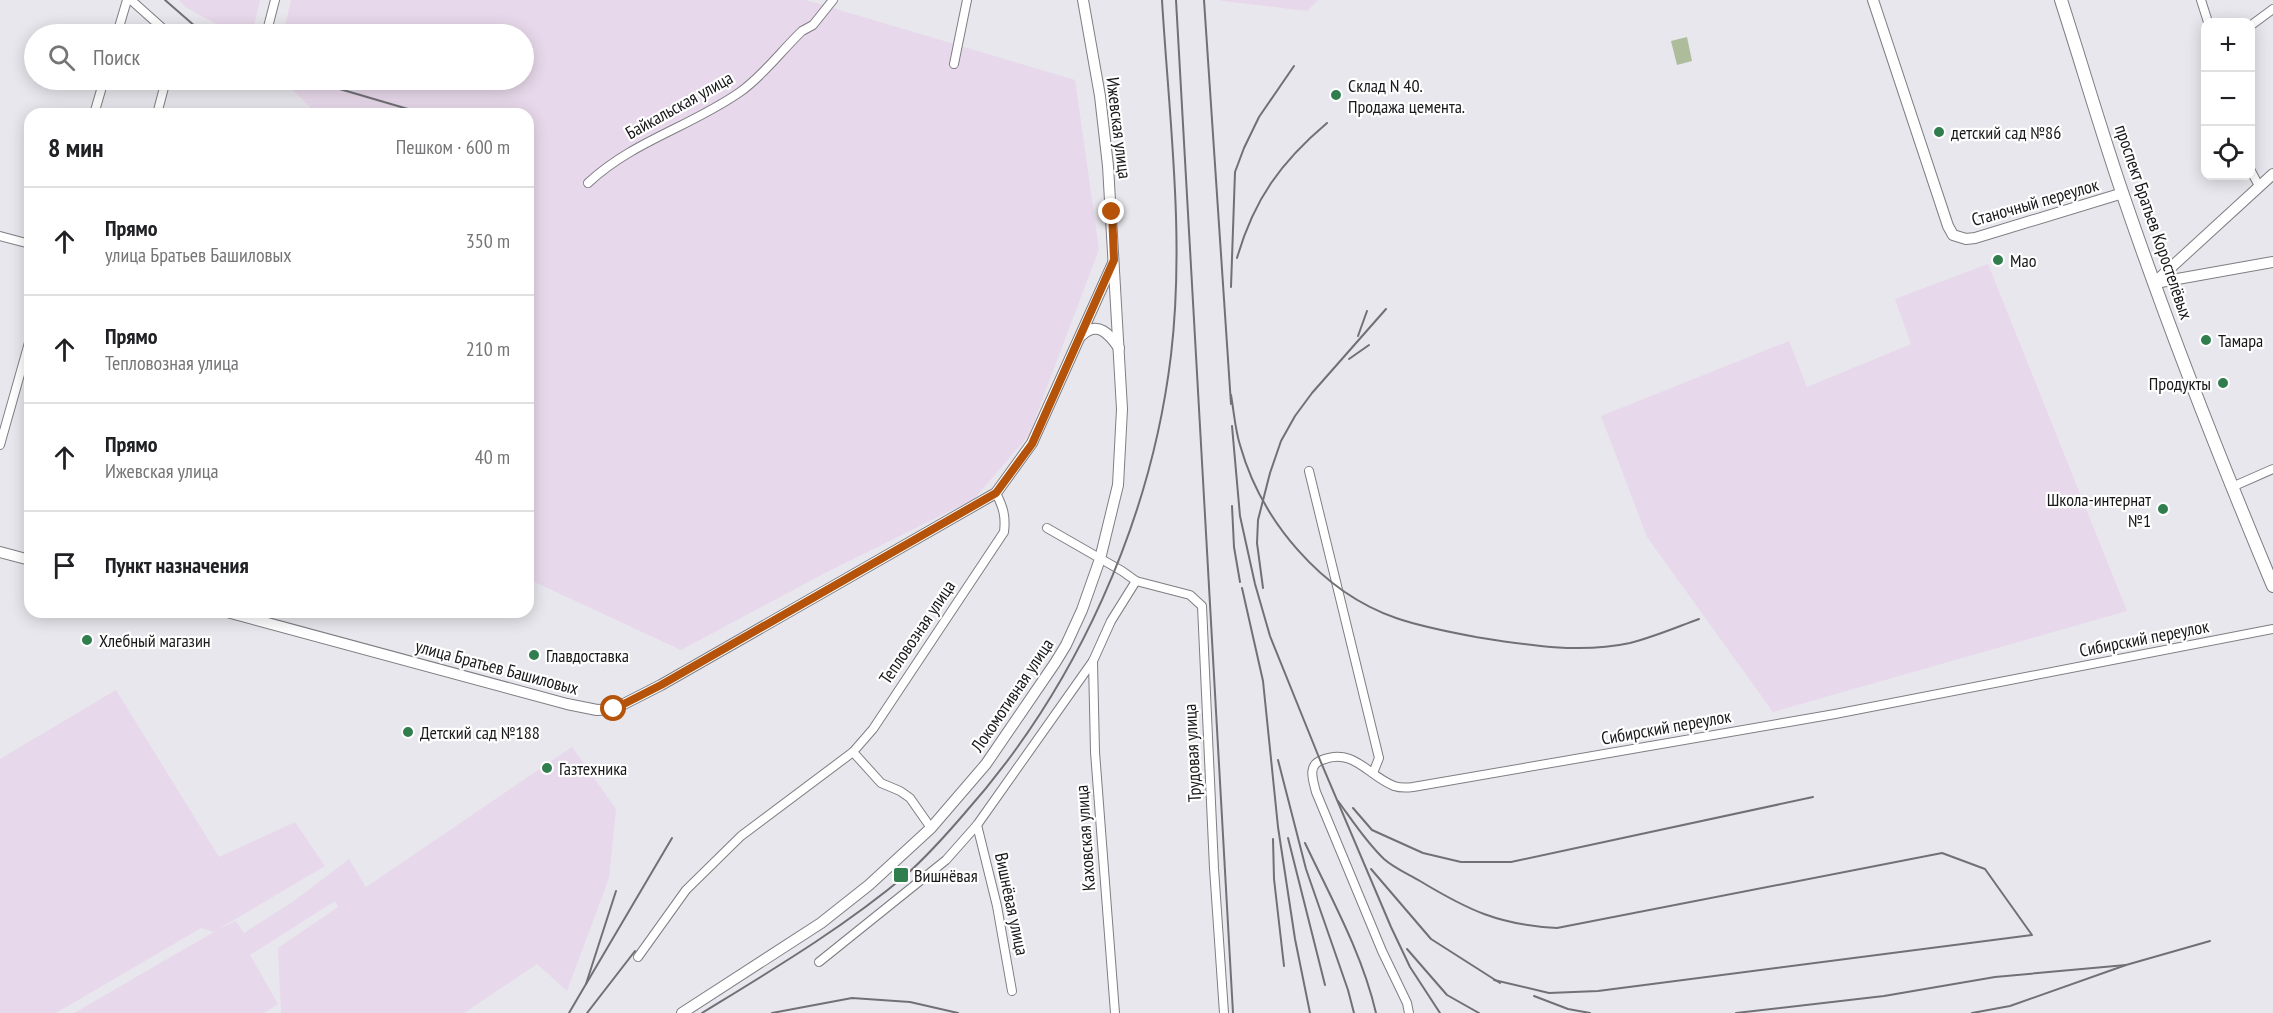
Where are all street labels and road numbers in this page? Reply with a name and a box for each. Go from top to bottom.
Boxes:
street label: Байкальская улица [621,66,737,144]
street label: Ижевская улица [1101,76,1137,180]
street label: проспект Братьев Коростелёвых [2110,122,2198,323]
street label: Станочный переулок [1969,173,2101,231]
street label: Тепловозная улица [874,576,960,688]
street label: Сибирский переулок [2077,614,2211,662]
street label: улица Братьев Башиловых [413,634,582,700]
street label: Локомотивная улица [965,634,1058,757]
street label: Трудовая улица [1178,703,1206,803]
street label: Сибирский переулок [1599,704,1733,750]
street label: Каховская улица [1070,784,1100,892]
street label: Вишнёвая улица [990,851,1034,957]

